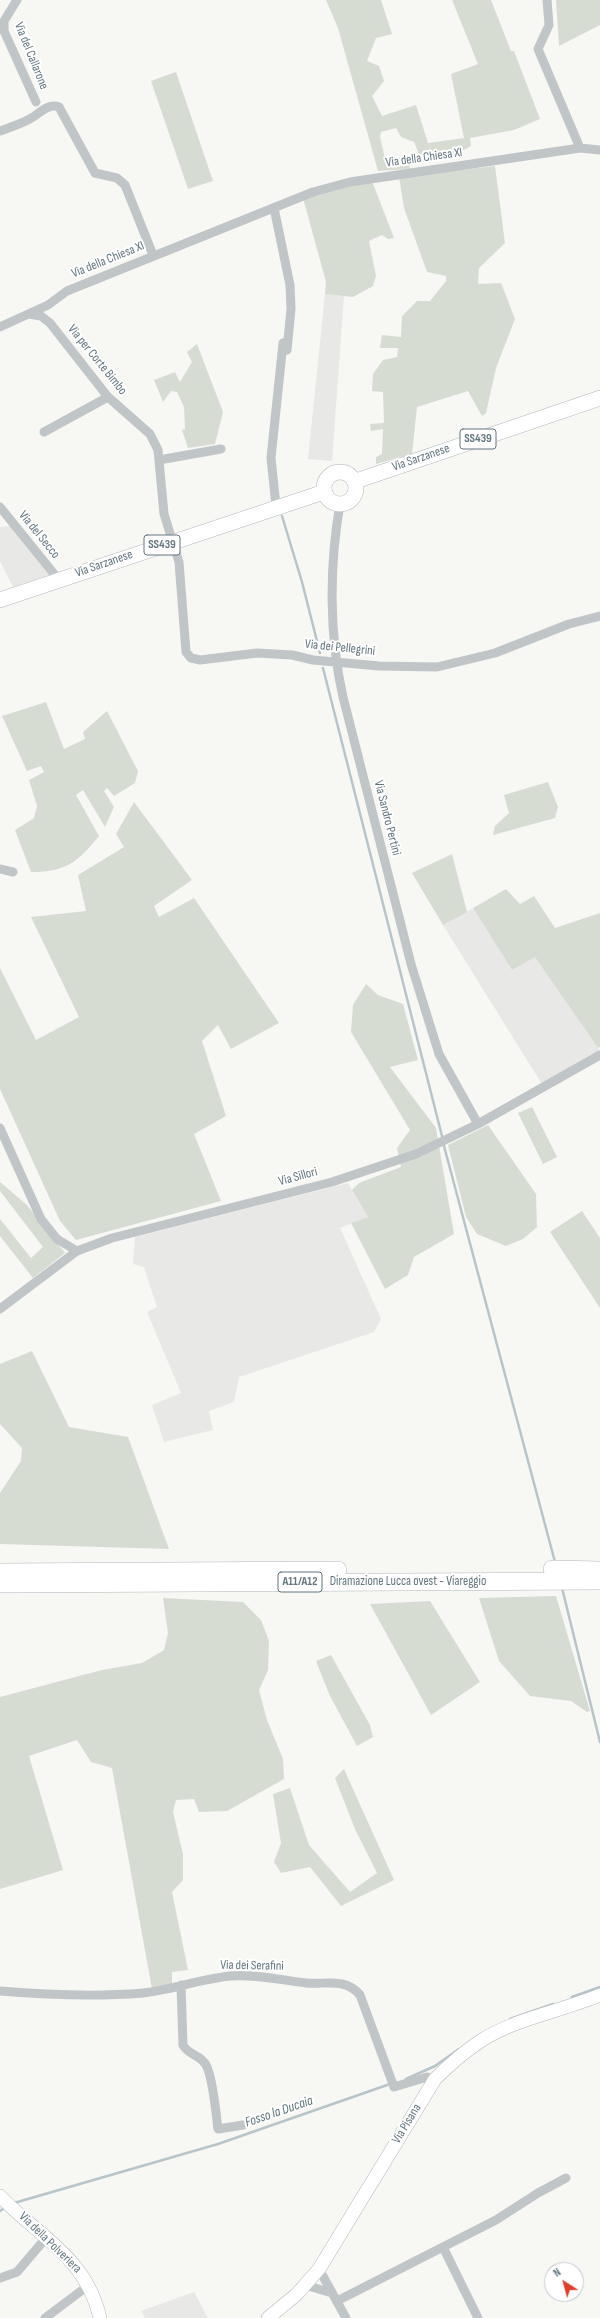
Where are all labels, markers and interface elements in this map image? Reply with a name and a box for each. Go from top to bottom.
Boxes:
street label: Via del Callarone [10,20,52,92]
street label: Via della Chiesa XI [385,145,463,171]
street label: Via della Chiesa XI [69,238,147,282]
street label: Via per Corte Bimbo [64,322,130,398]
road number: SS439 [460,429,496,449]
street label: Via Sarzanese [390,441,452,475]
street label: Via del Secco [15,508,63,562]
road number: SS439 [144,535,180,555]
street label: Via Sarzanese [73,547,135,581]
street label: Via dei Pellegrini [304,637,376,659]
street label: Via Sandro Pertini [370,779,404,857]
street label: Via Sillori [277,1164,319,1190]
road number: A11/A12 [278,1572,322,1592]
street label: Diramazione Lucca ovest - Viareggio [330,1574,486,1590]
street label: Via dei Serafini [220,1958,284,1974]
water label: Fosso la Ducaia [243,2093,315,2131]
street label: Via Pisana [389,2101,425,2147]
street label: Via della Polveriera [15,2209,85,2277]
north arrow [544,2262,584,2302]
text: N [551,2266,563,2280]

